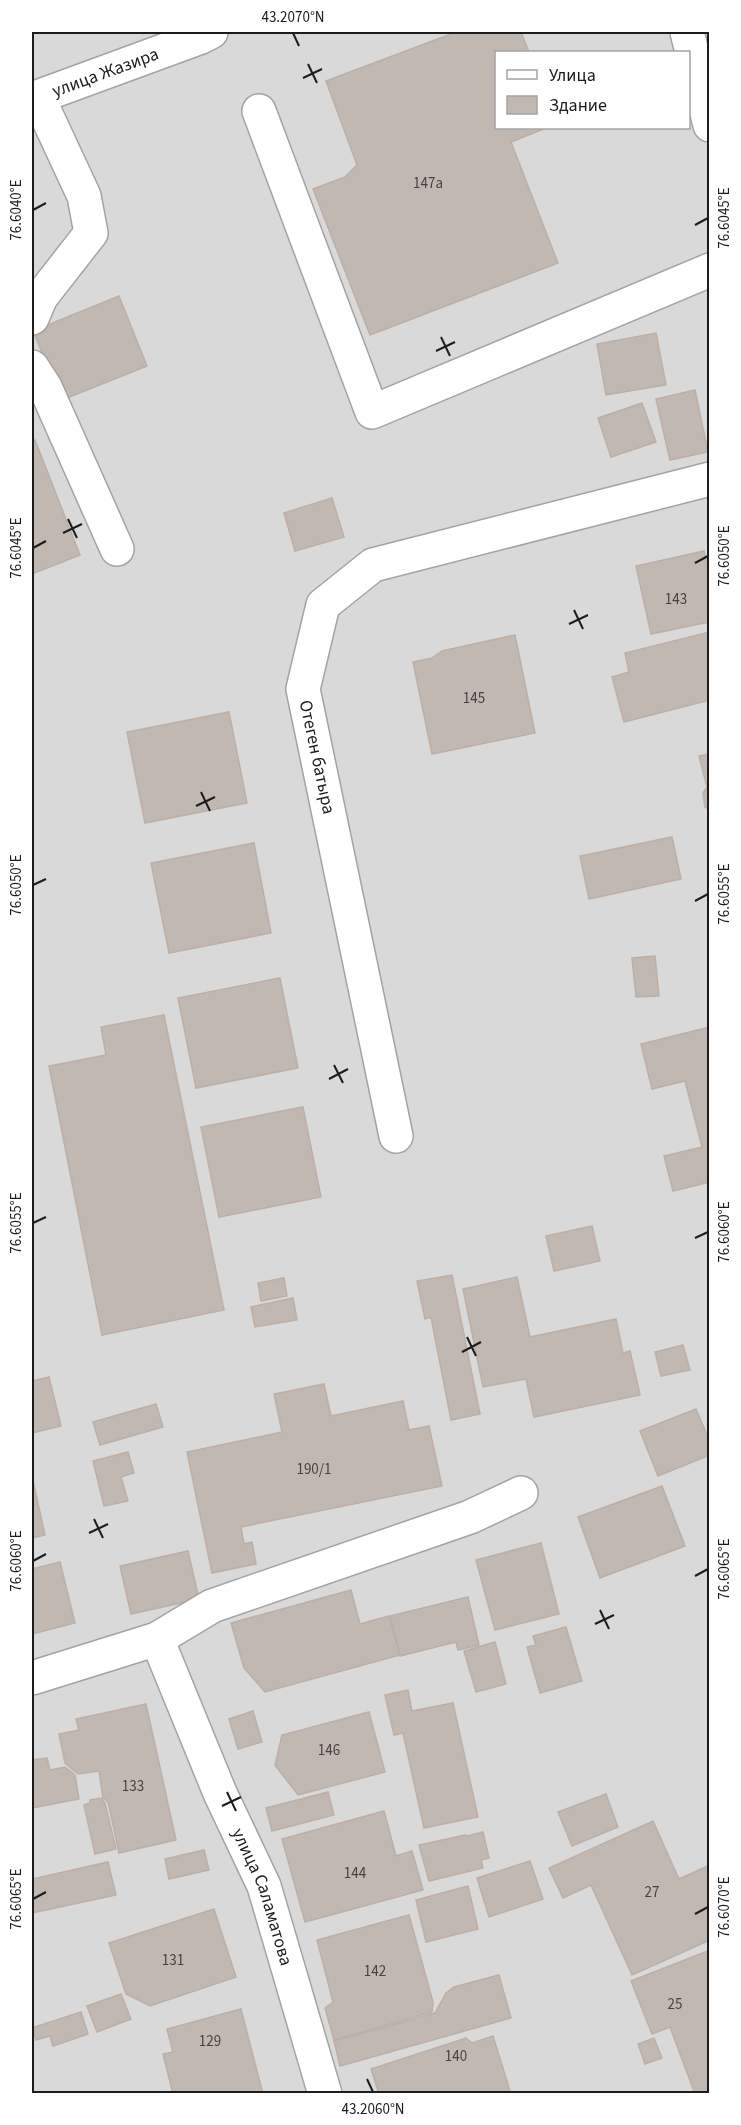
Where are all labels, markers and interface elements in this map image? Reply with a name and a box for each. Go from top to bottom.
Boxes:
text: 43.2070°N [261,7,325,28]
street label: улица Жазира [48,41,162,103]
legend [495,51,690,129]
text: Улица [549,63,596,88]
text: Здание [549,93,607,118]
house number: 147а [413,173,443,194]
text: 76.6040°E [6,179,27,241]
text: 76.6045°E [714,187,735,249]
text: 76.6045°E [6,517,27,579]
text: 76.6050°E [714,525,735,587]
house number: 143 [665,589,687,610]
house number: 145 [463,688,485,709]
street label: Отеген батыра [293,698,341,816]
text: 76.6050°E [6,854,27,916]
text: 76.6055°E [714,863,735,925]
text: 76.6055°E [6,1192,27,1254]
text: 76.6060°E [714,1201,735,1263]
house number: 190/1 [296,1459,332,1480]
text: 76.6060°E [6,1530,27,1592]
text: 76.6065°E [714,1538,735,1600]
house number: 146 [318,1740,340,1761]
house number: 133 [122,1776,144,1797]
street label: улица Саламатова [226,1824,299,1968]
house number: 144 [344,1863,367,1884]
text: 76.6065°E [6,1868,27,1930]
text: 76.6070°E [714,1876,735,1938]
house number: 27 [645,1882,659,1903]
house number: 131 [162,1950,184,1971]
house number: 142 [364,1961,386,1982]
house number: 25 [668,1994,682,2015]
house number: 129 [199,2031,221,2052]
house number: 140 [445,2046,467,2067]
text: 43.2060°N [341,2099,405,2120]

